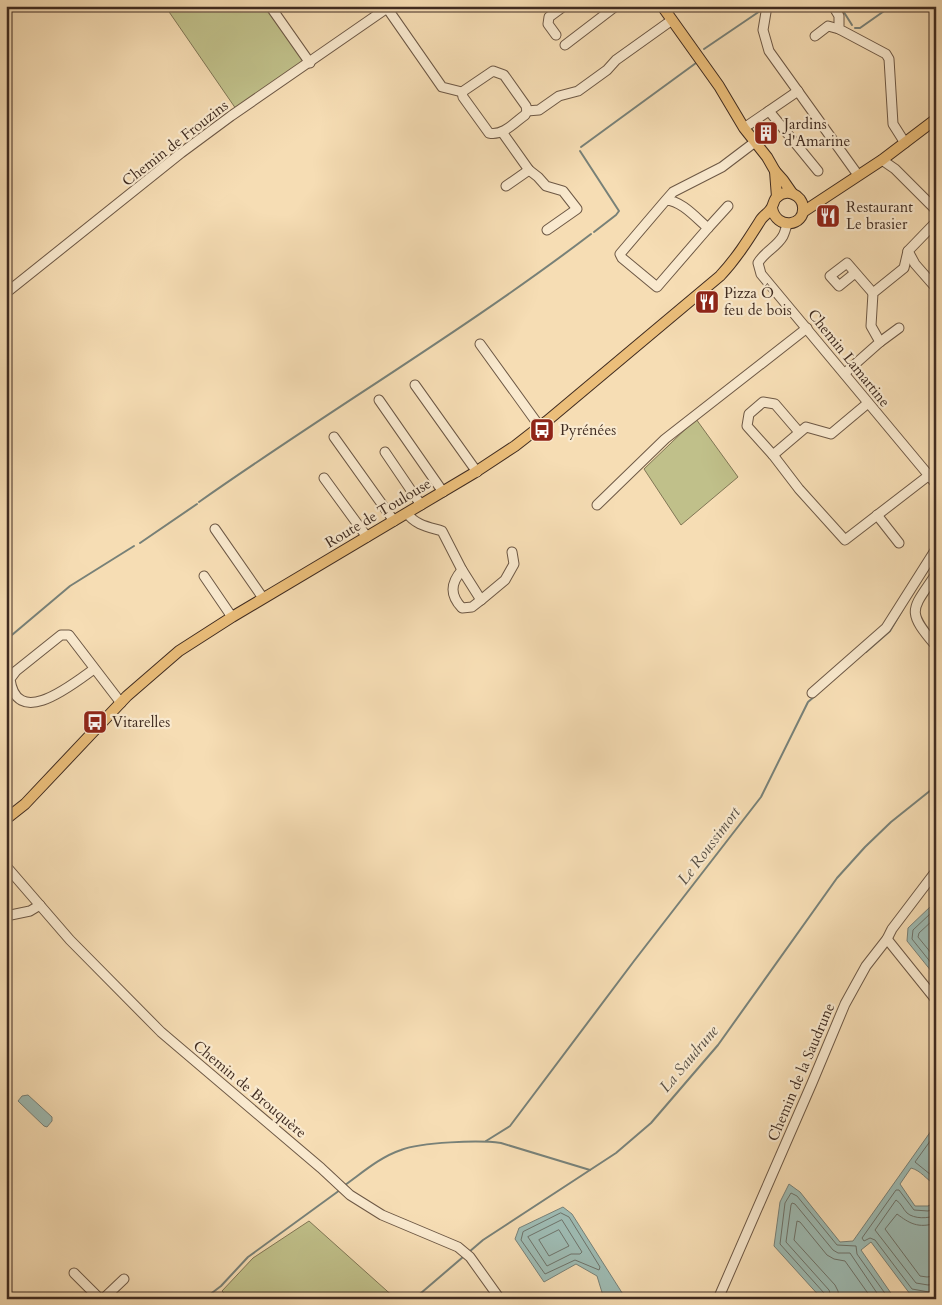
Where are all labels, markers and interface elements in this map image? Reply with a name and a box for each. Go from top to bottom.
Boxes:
street label: Chemin de Frouzins [118,95,232,191]
place label: Jardins d'Amarine [782,114,850,151]
building icon: Jardins d'Amarine [753,120,779,146]
place label: Restaurant Le brasier [846,197,913,234]
restaurant icon: Restaurant Le brasier [815,203,841,229]
place label: Pizza Ô feu de bois [724,283,792,320]
restaurant icon: Pizza Ô feu de bois [694,289,720,315]
street label: Chemin Lamartine [803,305,895,411]
bus stop icon: Pyrénées [529,417,555,443]
place label: Pyrénées [560,420,616,440]
street label: Route de Toulouse [321,473,435,553]
bus stop icon: Vitarelles [82,709,108,735]
place label: Vitarelles [112,712,170,732]
water label: Le Roussimort [673,802,746,889]
street label: Chemin de la Saudrune [763,1000,839,1144]
water label: La Saudrune [655,1020,724,1097]
street label: Chemin de Brouquère [189,1036,311,1142]

